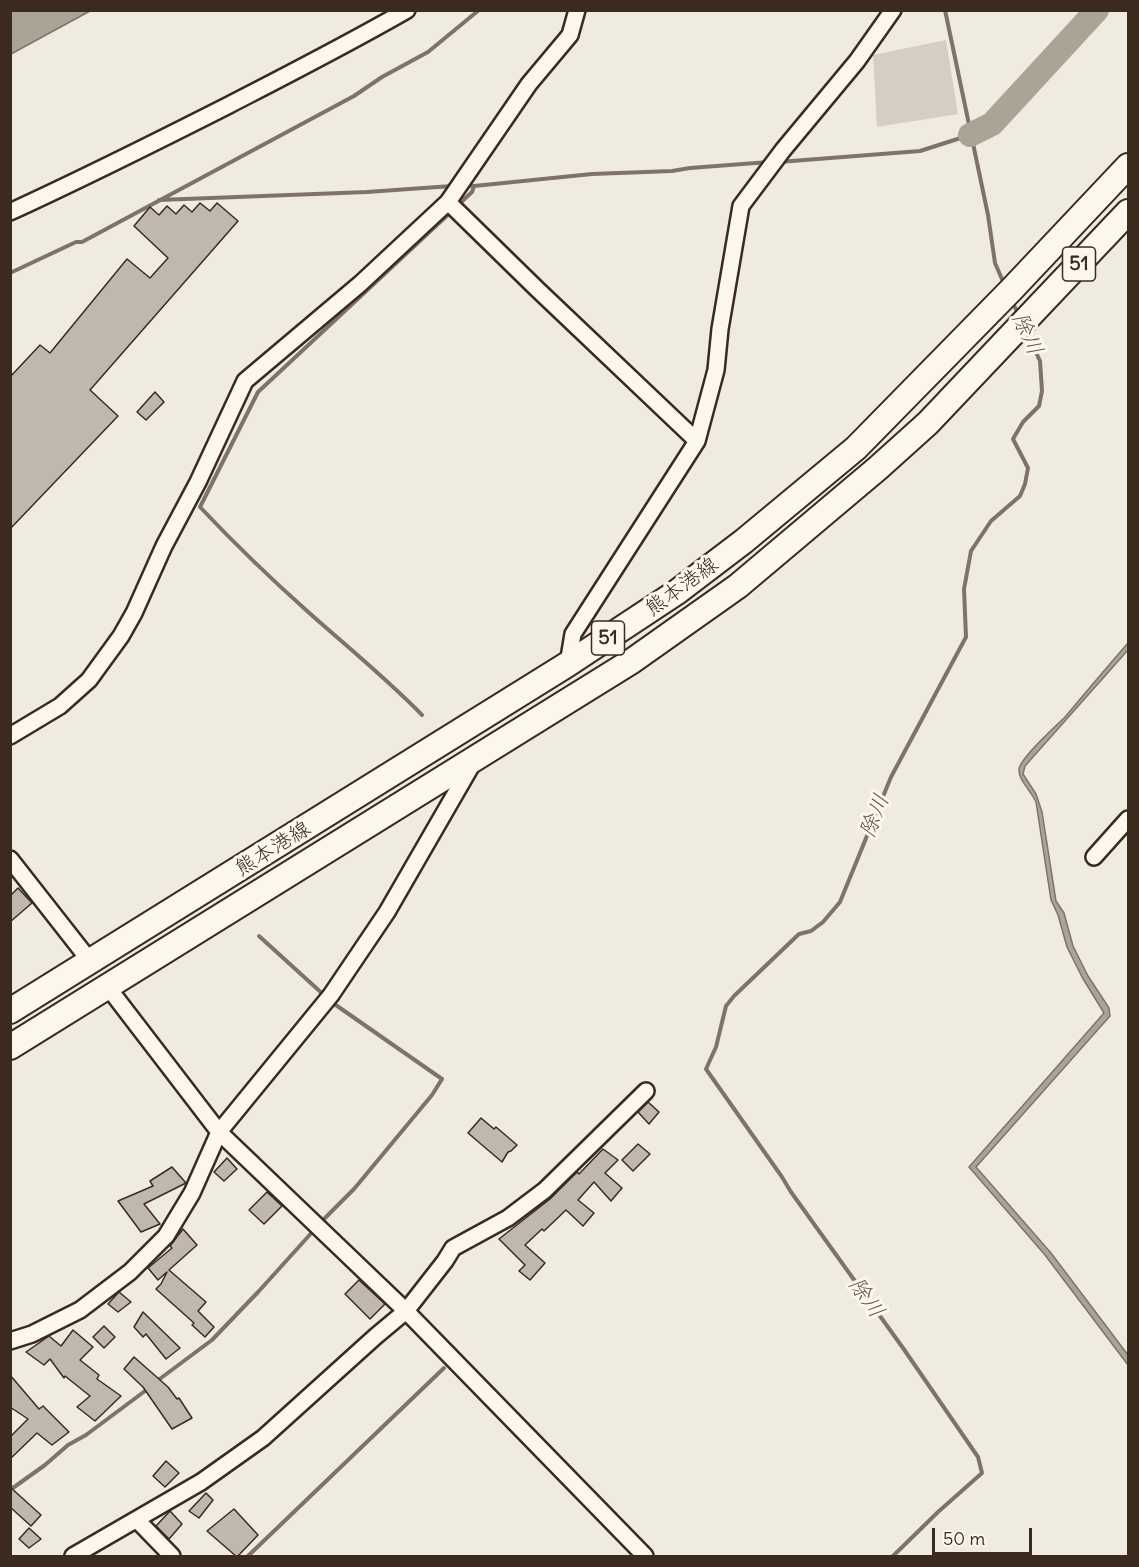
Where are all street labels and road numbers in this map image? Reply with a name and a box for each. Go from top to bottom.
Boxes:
road number: 51 [1062,247,1096,281]
street label: 熊本港線 [641,552,723,622]
road number: 51 [592,621,624,655]
street label: 熊本港線 [231,816,315,882]

